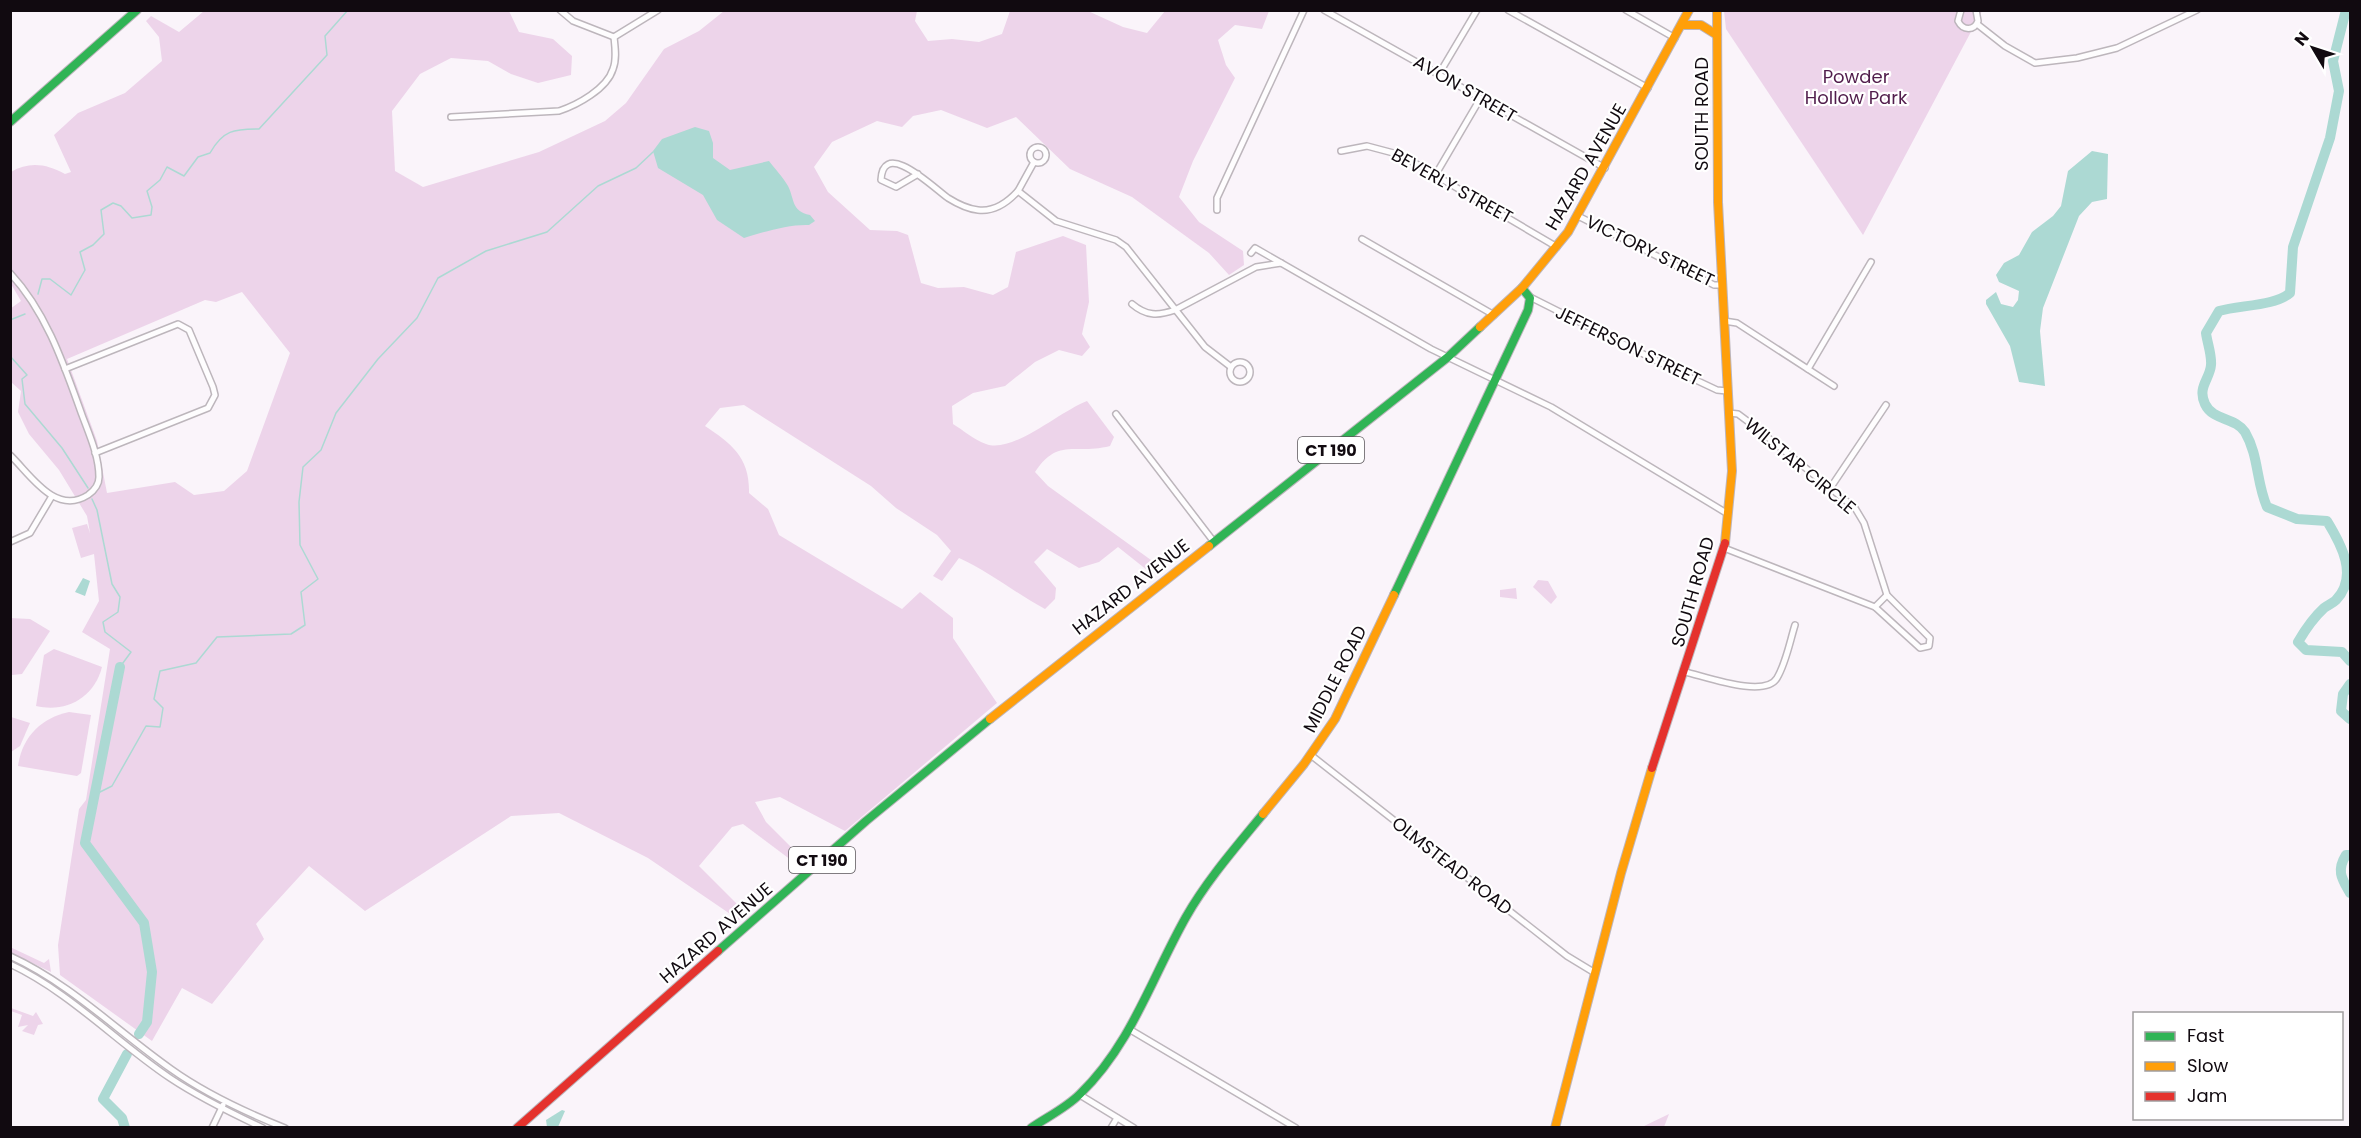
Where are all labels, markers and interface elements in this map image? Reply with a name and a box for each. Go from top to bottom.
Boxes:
north arrow [2283,18,2343,78]
text: N [2289,27,2314,51]
street label: AVON STREET [1409,49,1522,128]
street label: SOUTH ROAD [1689,57,1714,171]
park label: Powder Hollow Park [1805,64,1908,110]
street label: HAZARD AVENUE [1539,99,1632,235]
street label: BEVERLY STREET [1387,142,1518,229]
street label: VICTORY STREET [1582,209,1719,293]
street label: JEFFERSON STREET [1551,300,1705,392]
street label: WILSTAR CIRCLE [1739,412,1861,520]
road number: CT 190 [1298,437,1364,463]
street label: HAZARD AVENUE [1067,533,1195,640]
street label: SOUTH ROAD [1665,534,1720,650]
street label: MIDDLE ROAD [1297,621,1372,737]
street label: OLMSTEAD ROAD [1387,811,1518,921]
road number: CT 190 [789,847,855,873]
street label: HAZARD AVENUE [654,876,778,989]
legend [2133,1012,2343,1120]
text: Fast [2187,1023,2224,1048]
text: Slow [2187,1053,2229,1078]
text: Jam [2187,1083,2227,1108]

